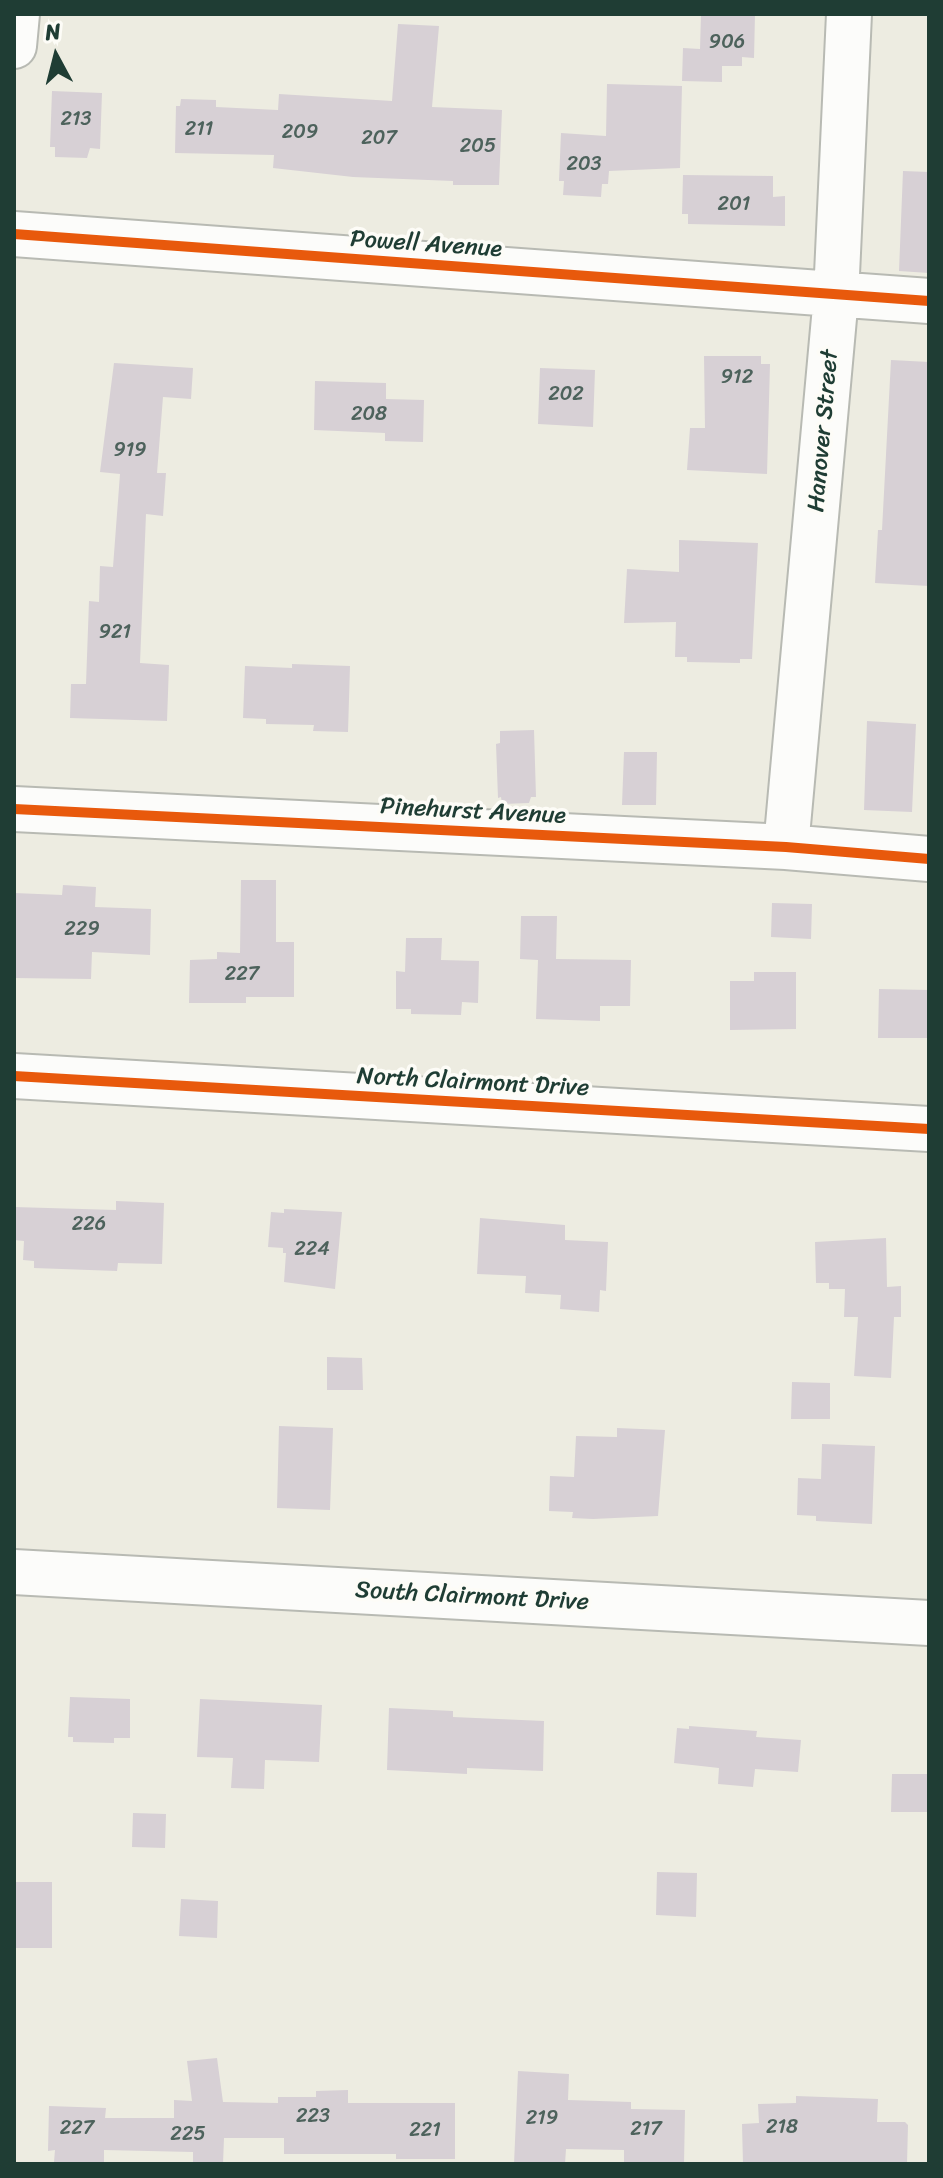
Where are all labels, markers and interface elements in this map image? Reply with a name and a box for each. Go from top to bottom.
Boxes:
text: N [43,11,63,52]
north arrow [16,16,96,96]
house number: 906 [709,31,745,55]
house number: 213 [60,108,92,132]
house number: 211 [185,118,213,142]
house number: 209 [282,121,318,145]
house number: 207 [361,127,397,151]
house number: 205 [460,135,496,159]
house number: 203 [566,153,602,177]
house number: 201 [718,193,750,217]
street label: Powell Avenue [349,225,503,265]
street label: Hanover Street [803,349,845,513]
house number: 912 [721,366,753,390]
house number: 202 [548,383,584,407]
house number: 208 [351,403,387,427]
house number: 919 [113,439,147,463]
house number: 921 [99,621,131,645]
street label: Pinehurst Avenue [379,793,567,831]
house number: 229 [64,918,100,942]
house number: 227 [225,963,259,987]
street label: North Clairmont Drive [356,1063,590,1103]
house number: 226 [72,1213,106,1237]
house number: 224 [294,1238,330,1262]
street label: South Clairmont Drive [354,1576,590,1618]
house number: 223 [296,2105,330,2129]
house number: 219 [526,2107,558,2131]
house number: 218 [766,2116,798,2140]
house number: 227 [60,2117,94,2141]
house number: 217 [630,2118,662,2142]
house number: 221 [409,2119,441,2143]
house number: 225 [170,2123,206,2147]

